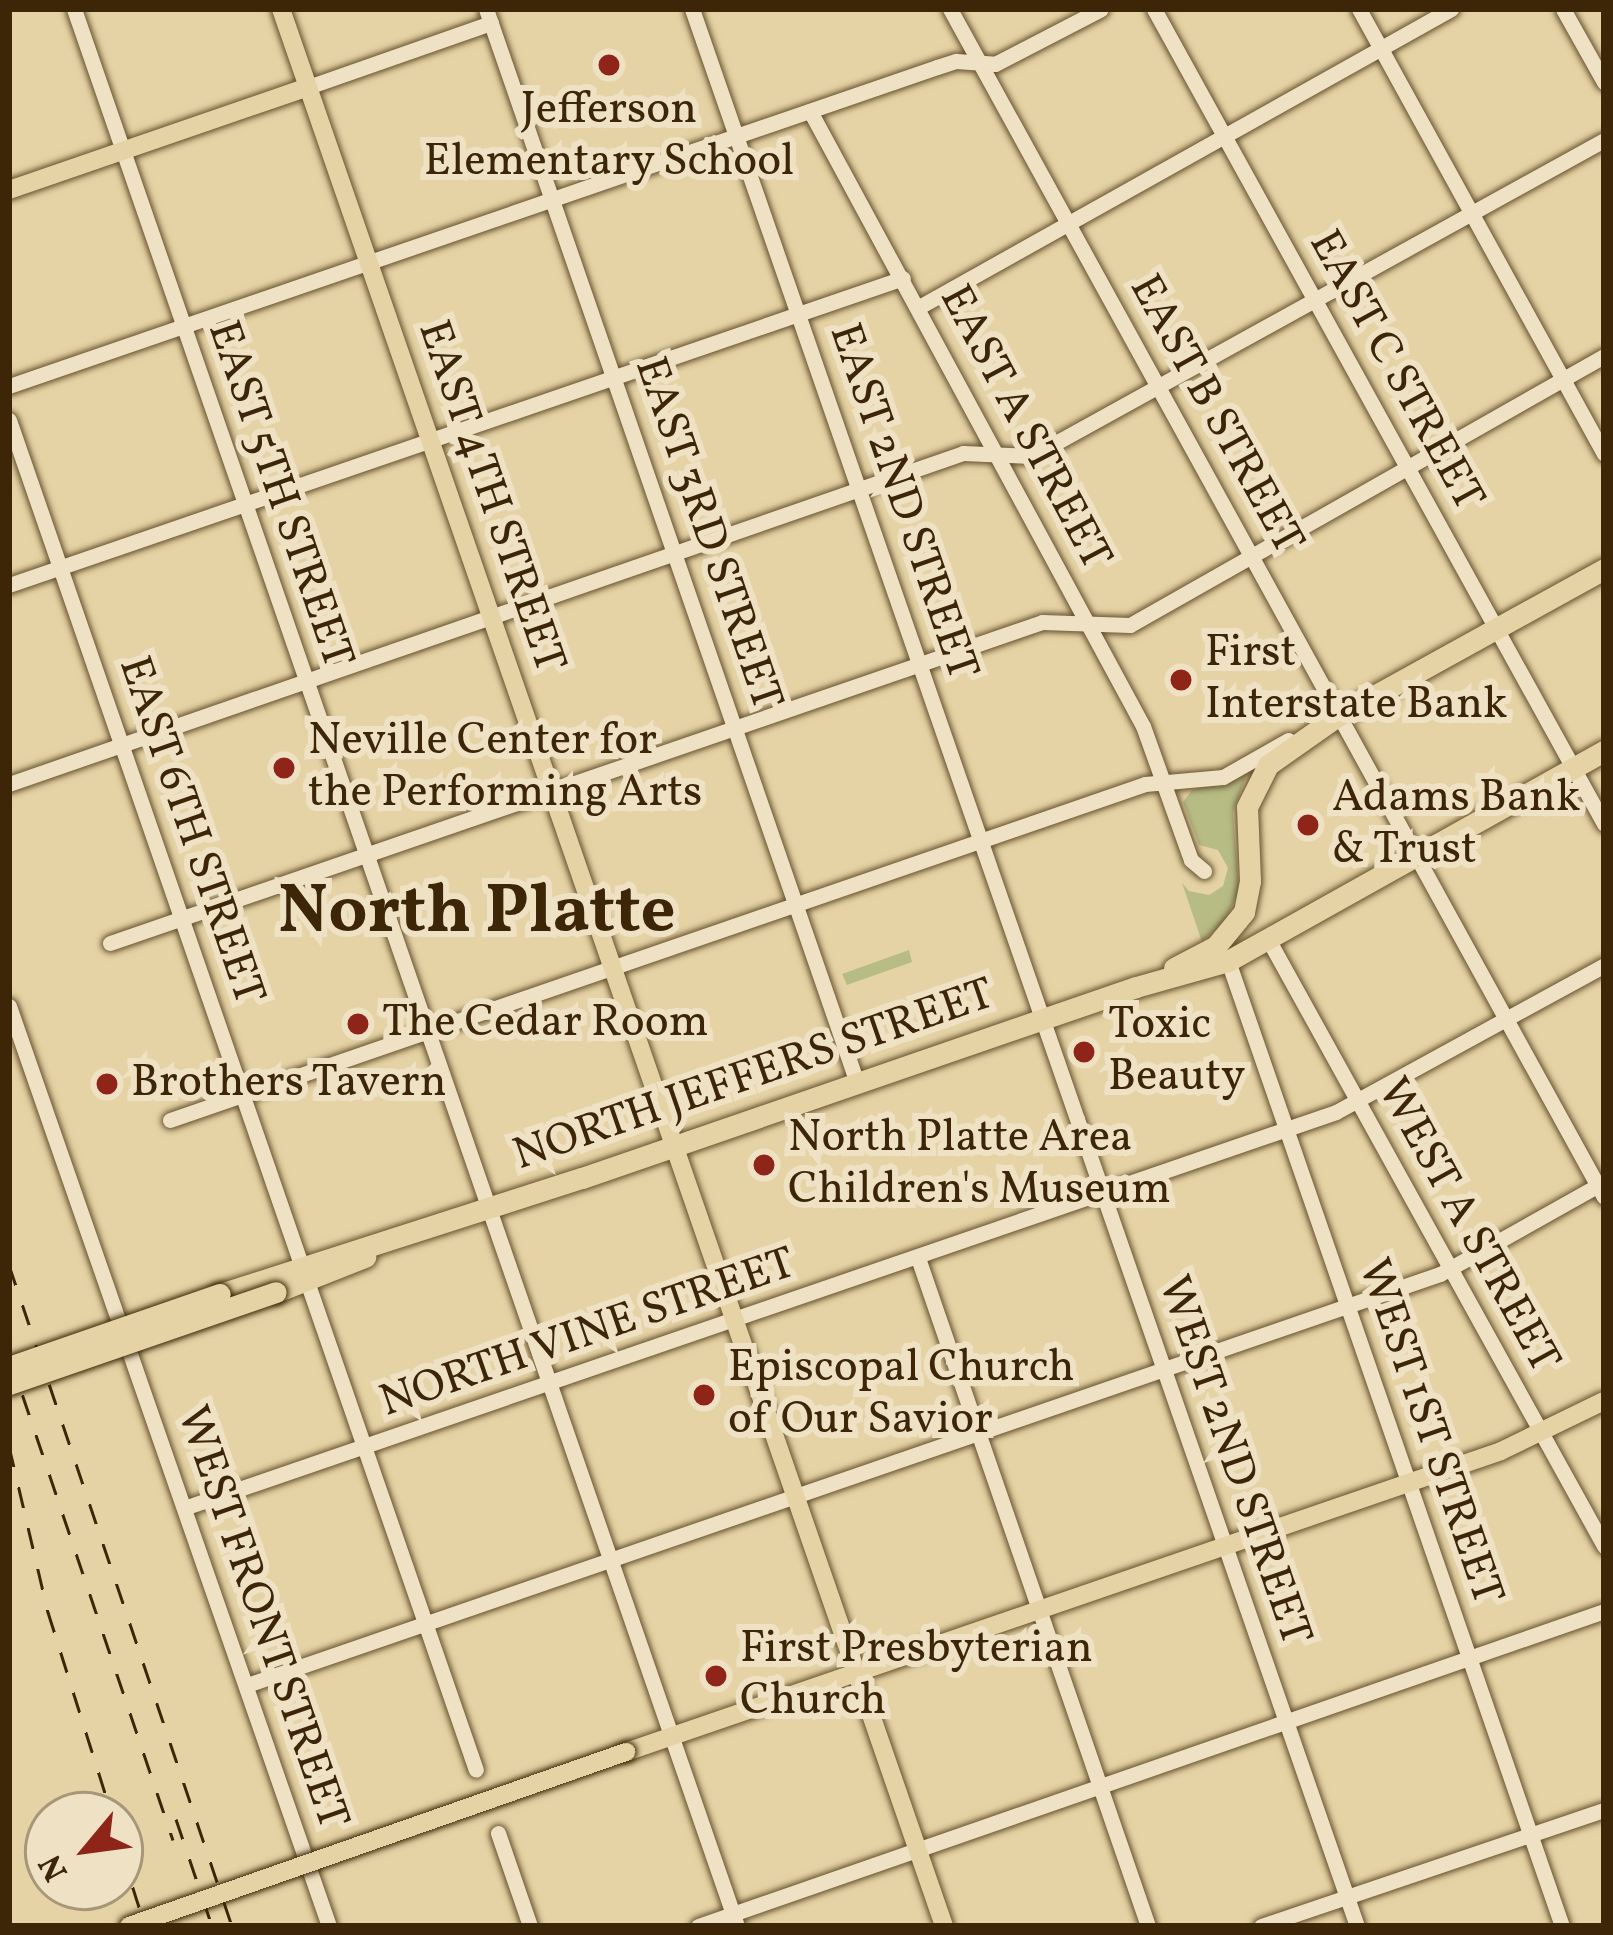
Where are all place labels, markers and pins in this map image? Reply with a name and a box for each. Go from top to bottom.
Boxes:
marker: Jefferson Elementary School [596,52,622,78]
place label: Jefferson Elementary School [423,84,795,190]
place label: First Interstate Bank [1205,627,1508,733]
marker: First Interstate Bank [1168,667,1194,693]
place label: Neville Center for the Performing Arts [308,715,702,821]
marker: Neville Center for the Performing Arts [271,755,297,781]
place label: Adams Bank & Trust [1332,772,1580,878]
marker: Adams Bank & Trust [1295,812,1321,838]
place label: The Cedar Room [382,997,709,1051]
place label: Toxic Beauty [1108,999,1245,1105]
marker: The Cedar Room [345,1011,371,1037]
marker: Toxic Beauty [1071,1039,1097,1065]
place label: Brothers Tavern [131,1057,448,1111]
marker: Brothers Tavern [94,1071,120,1097]
place label: North Platte Area Children's Museum [788,1112,1171,1218]
marker: North Platte Area Children's Museum [751,1152,777,1178]
place label: Episcopal Church of Our Savior [728,1342,1075,1448]
marker: Episcopal Church of Our Savior [691,1382,717,1408]
place label: First Presbyterian Church [740,1623,1093,1729]
marker: First Presbyterian Church [703,1663,729,1689]

